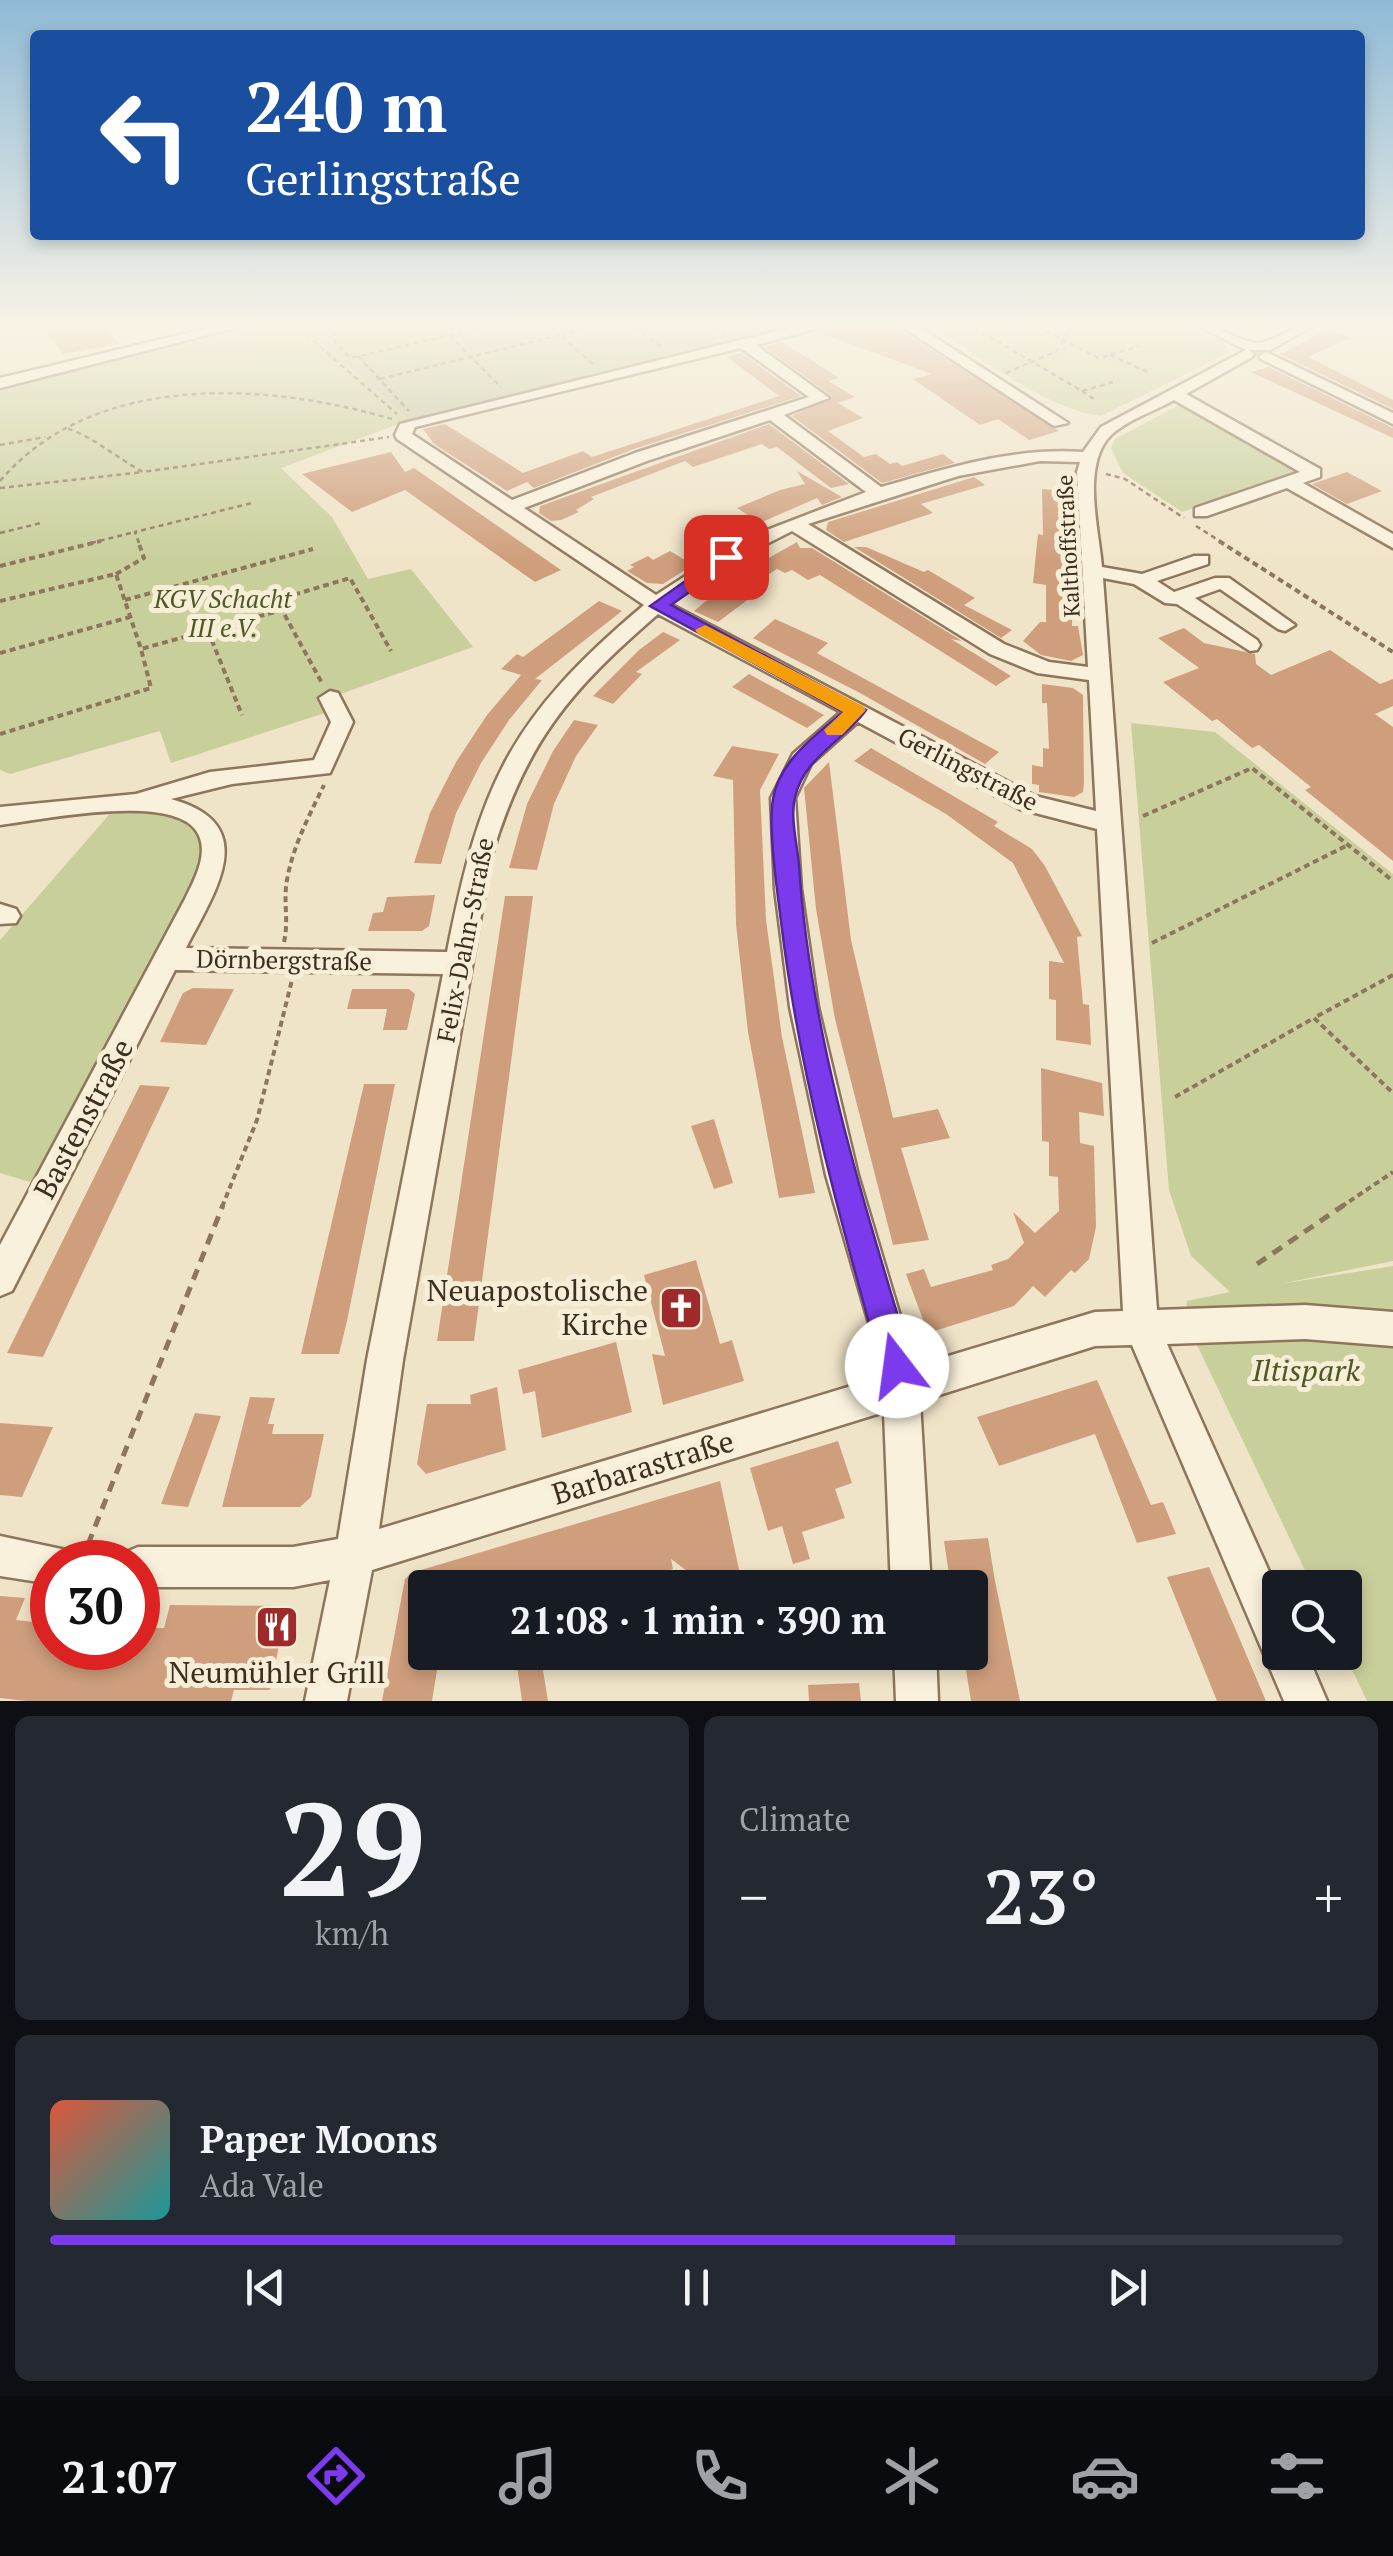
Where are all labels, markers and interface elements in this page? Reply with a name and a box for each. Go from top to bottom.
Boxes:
text: 240 m [245,59,447,152]
icon: left [80,70,210,200]
text: Gerlingstraße [245,148,521,208]
street label: Kalthoffstraße [1049,474,1086,618]
pin [684,515,769,600]
icon: arrive [699,530,754,585]
park label: KGV Schacht III e.V. [153,582,292,644]
street label: Gerlingstraße [892,719,1044,818]
street label: Felix-Dahn-Straße [428,835,501,1045]
street label: Dörnbergstraße [196,941,372,978]
street label: Bastenstraße [24,1032,142,1205]
place label: Neuapostolische Kirche [427,1270,648,1344]
church icon: Neuapostolische Kirche [658,1285,704,1331]
position arrow [845,1314,949,1418]
park label: Iltispark [1251,1350,1360,1390]
street label: Barbarastraße [547,1420,739,1514]
speed limit sign: 30 [30,1540,160,1670]
map controls [1262,1570,1362,1670]
button: search [1262,1570,1362,1670]
text: 21:08 · 1 min · 390 m [510,1595,886,1645]
restaurant icon: Neumühler Grill [254,1604,300,1650]
place label: Neumühler Grill [168,1652,386,1692]
text: 29 [279,1761,425,1933]
text: Climate [739,1798,851,1840]
text: 23° [983,1846,1099,1945]
text: − [739,1860,768,1933]
text: + [1314,1860,1343,1933]
text: km/h [315,1912,389,1954]
text: Paper Moons [200,2114,438,2164]
text: Ada Vale [200,2164,324,2206]
icon: previous [238,2260,293,2315]
icon: pause [669,2260,724,2315]
icon: next [1100,2260,1155,2315]
icon: directions [301,2441,371,2511]
icon: music [493,2441,563,2511]
icon: phone [685,2441,755,2511]
icon: climate [877,2441,947,2511]
icon: car [1070,2441,1140,2511]
icon: filters [1262,2441,1332,2511]
text: 21:07 [61,2446,178,2506]

